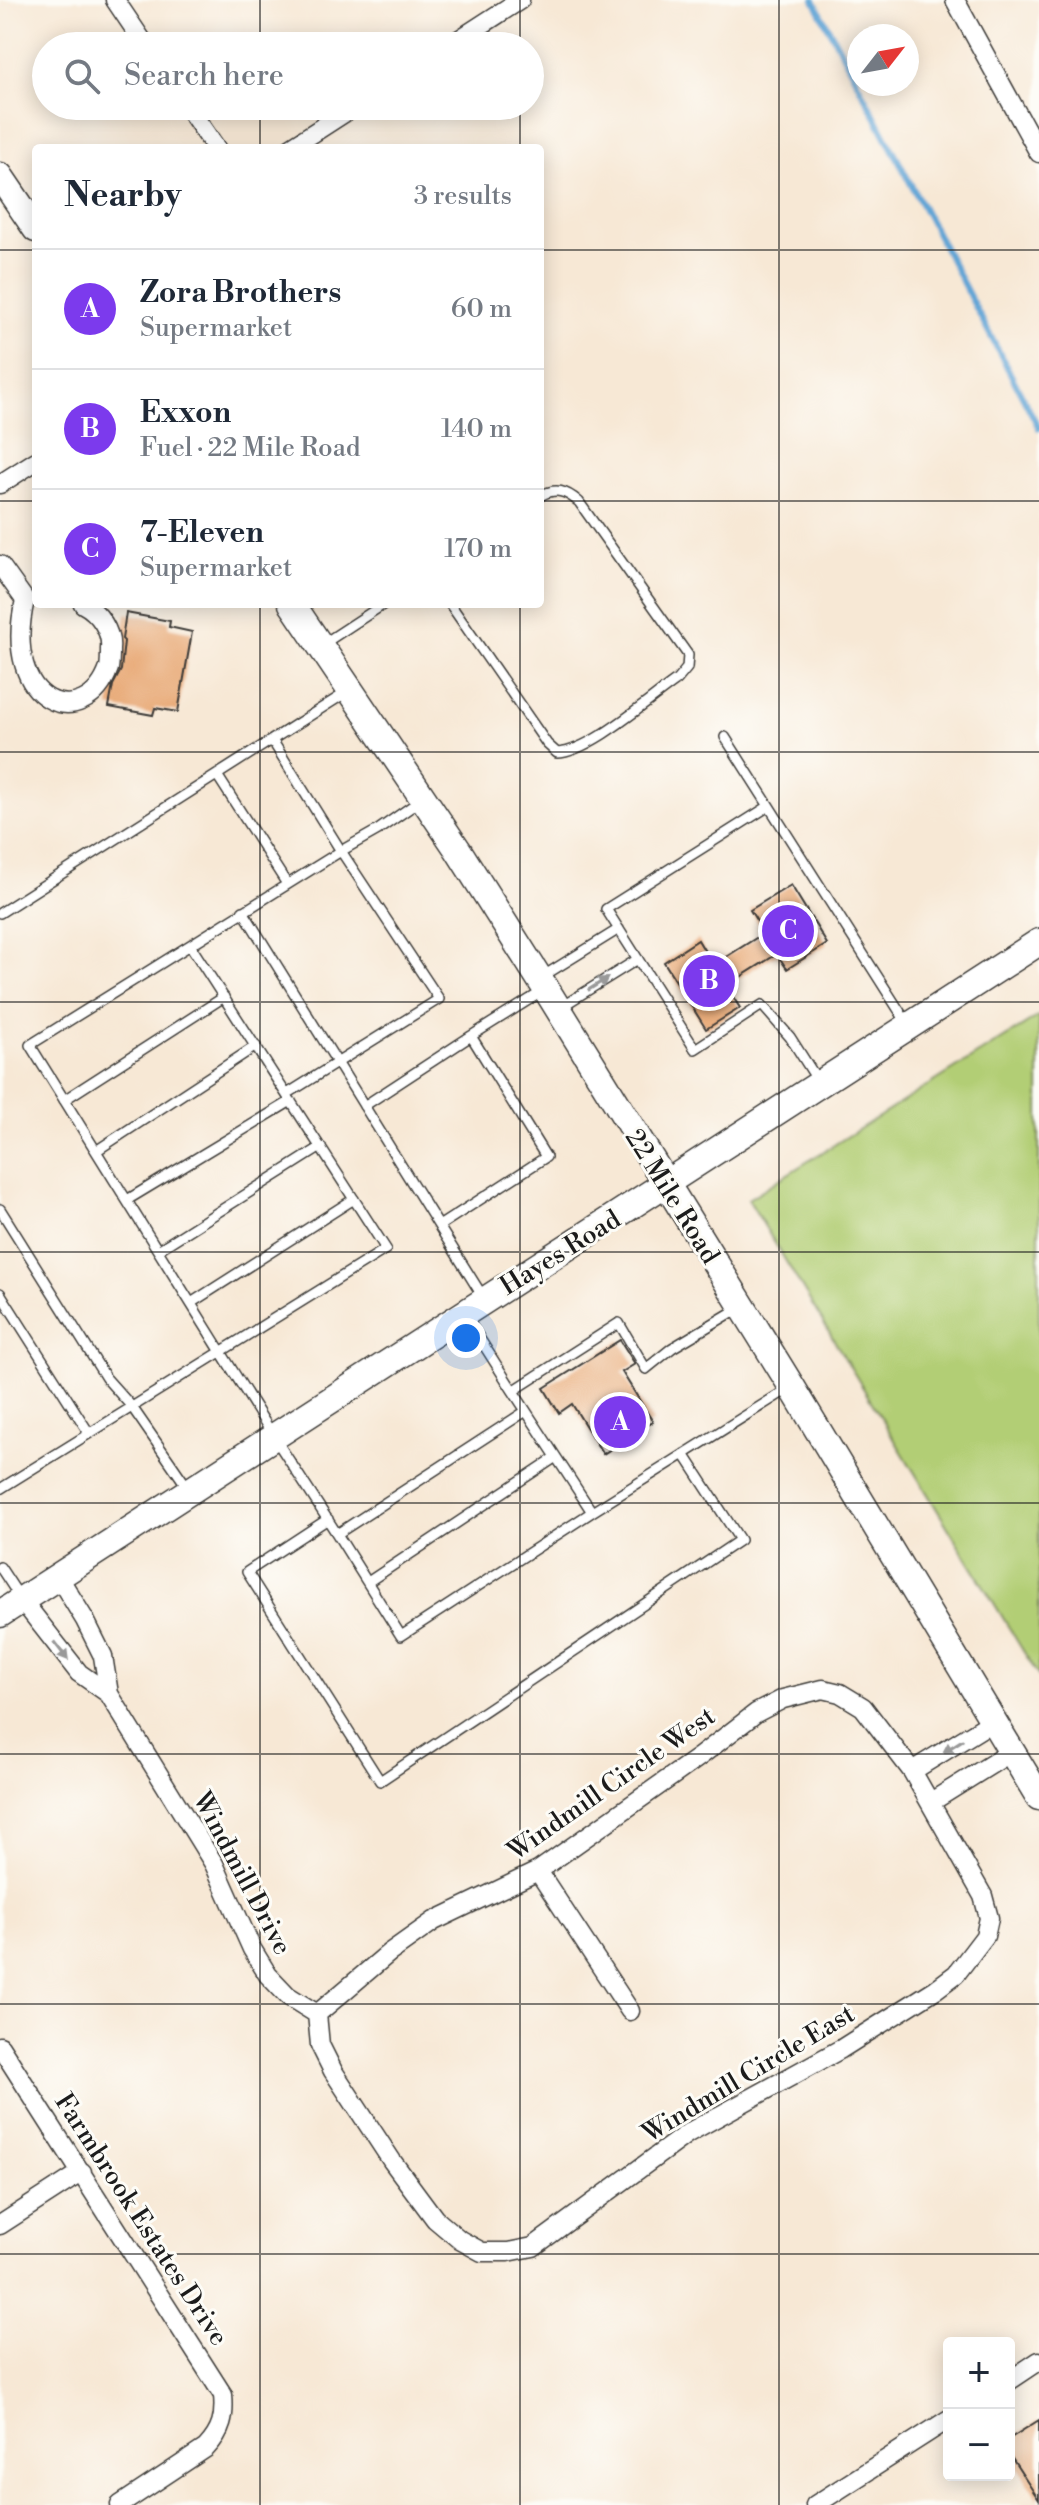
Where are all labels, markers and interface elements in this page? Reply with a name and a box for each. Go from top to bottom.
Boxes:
north arrow [847,24,919,96]
search box [32,32,544,120]
icon: search [60,54,104,98]
text: Search here [124,57,284,95]
text: Nearby [64,175,182,217]
text: 3 results [414,180,512,212]
text: Zora Brothers [140,274,341,312]
text: A [81,293,99,325]
text: 60 m [451,293,512,325]
text: Supermarket [140,312,292,344]
text: Exxon [140,394,231,432]
text: B [80,413,100,445]
text: 140 m [441,413,512,445]
text: Fuel · 22 Mile Road [140,432,361,464]
text: 7-Eleven [140,514,264,552]
text: C [81,533,99,565]
text: 170 m [444,533,512,565]
text: Supermarket [140,552,292,584]
pin: C [762,901,814,961]
pin: B [683,951,735,1011]
one-way arrow [587,977,609,991]
street label: 22 Mile Road [618,1123,726,1270]
street label: Hayes Road [494,1203,627,1302]
your location [446,1318,486,1358]
pin: A [594,1392,646,1452]
one-way arrow [53,1641,69,1661]
street label: Windmill Circle West [501,1700,721,1868]
one-way arrow [942,1739,963,1754]
street label: Windmill Drive [185,1786,298,1960]
street label: Windmill Circle East [636,1998,860,2150]
street label: Farmbrook Estates Drive [48,2087,235,2352]
map controls [943,2337,1015,2481]
button: + [943,2337,1015,2409]
button: − [943,2409,1015,2481]

